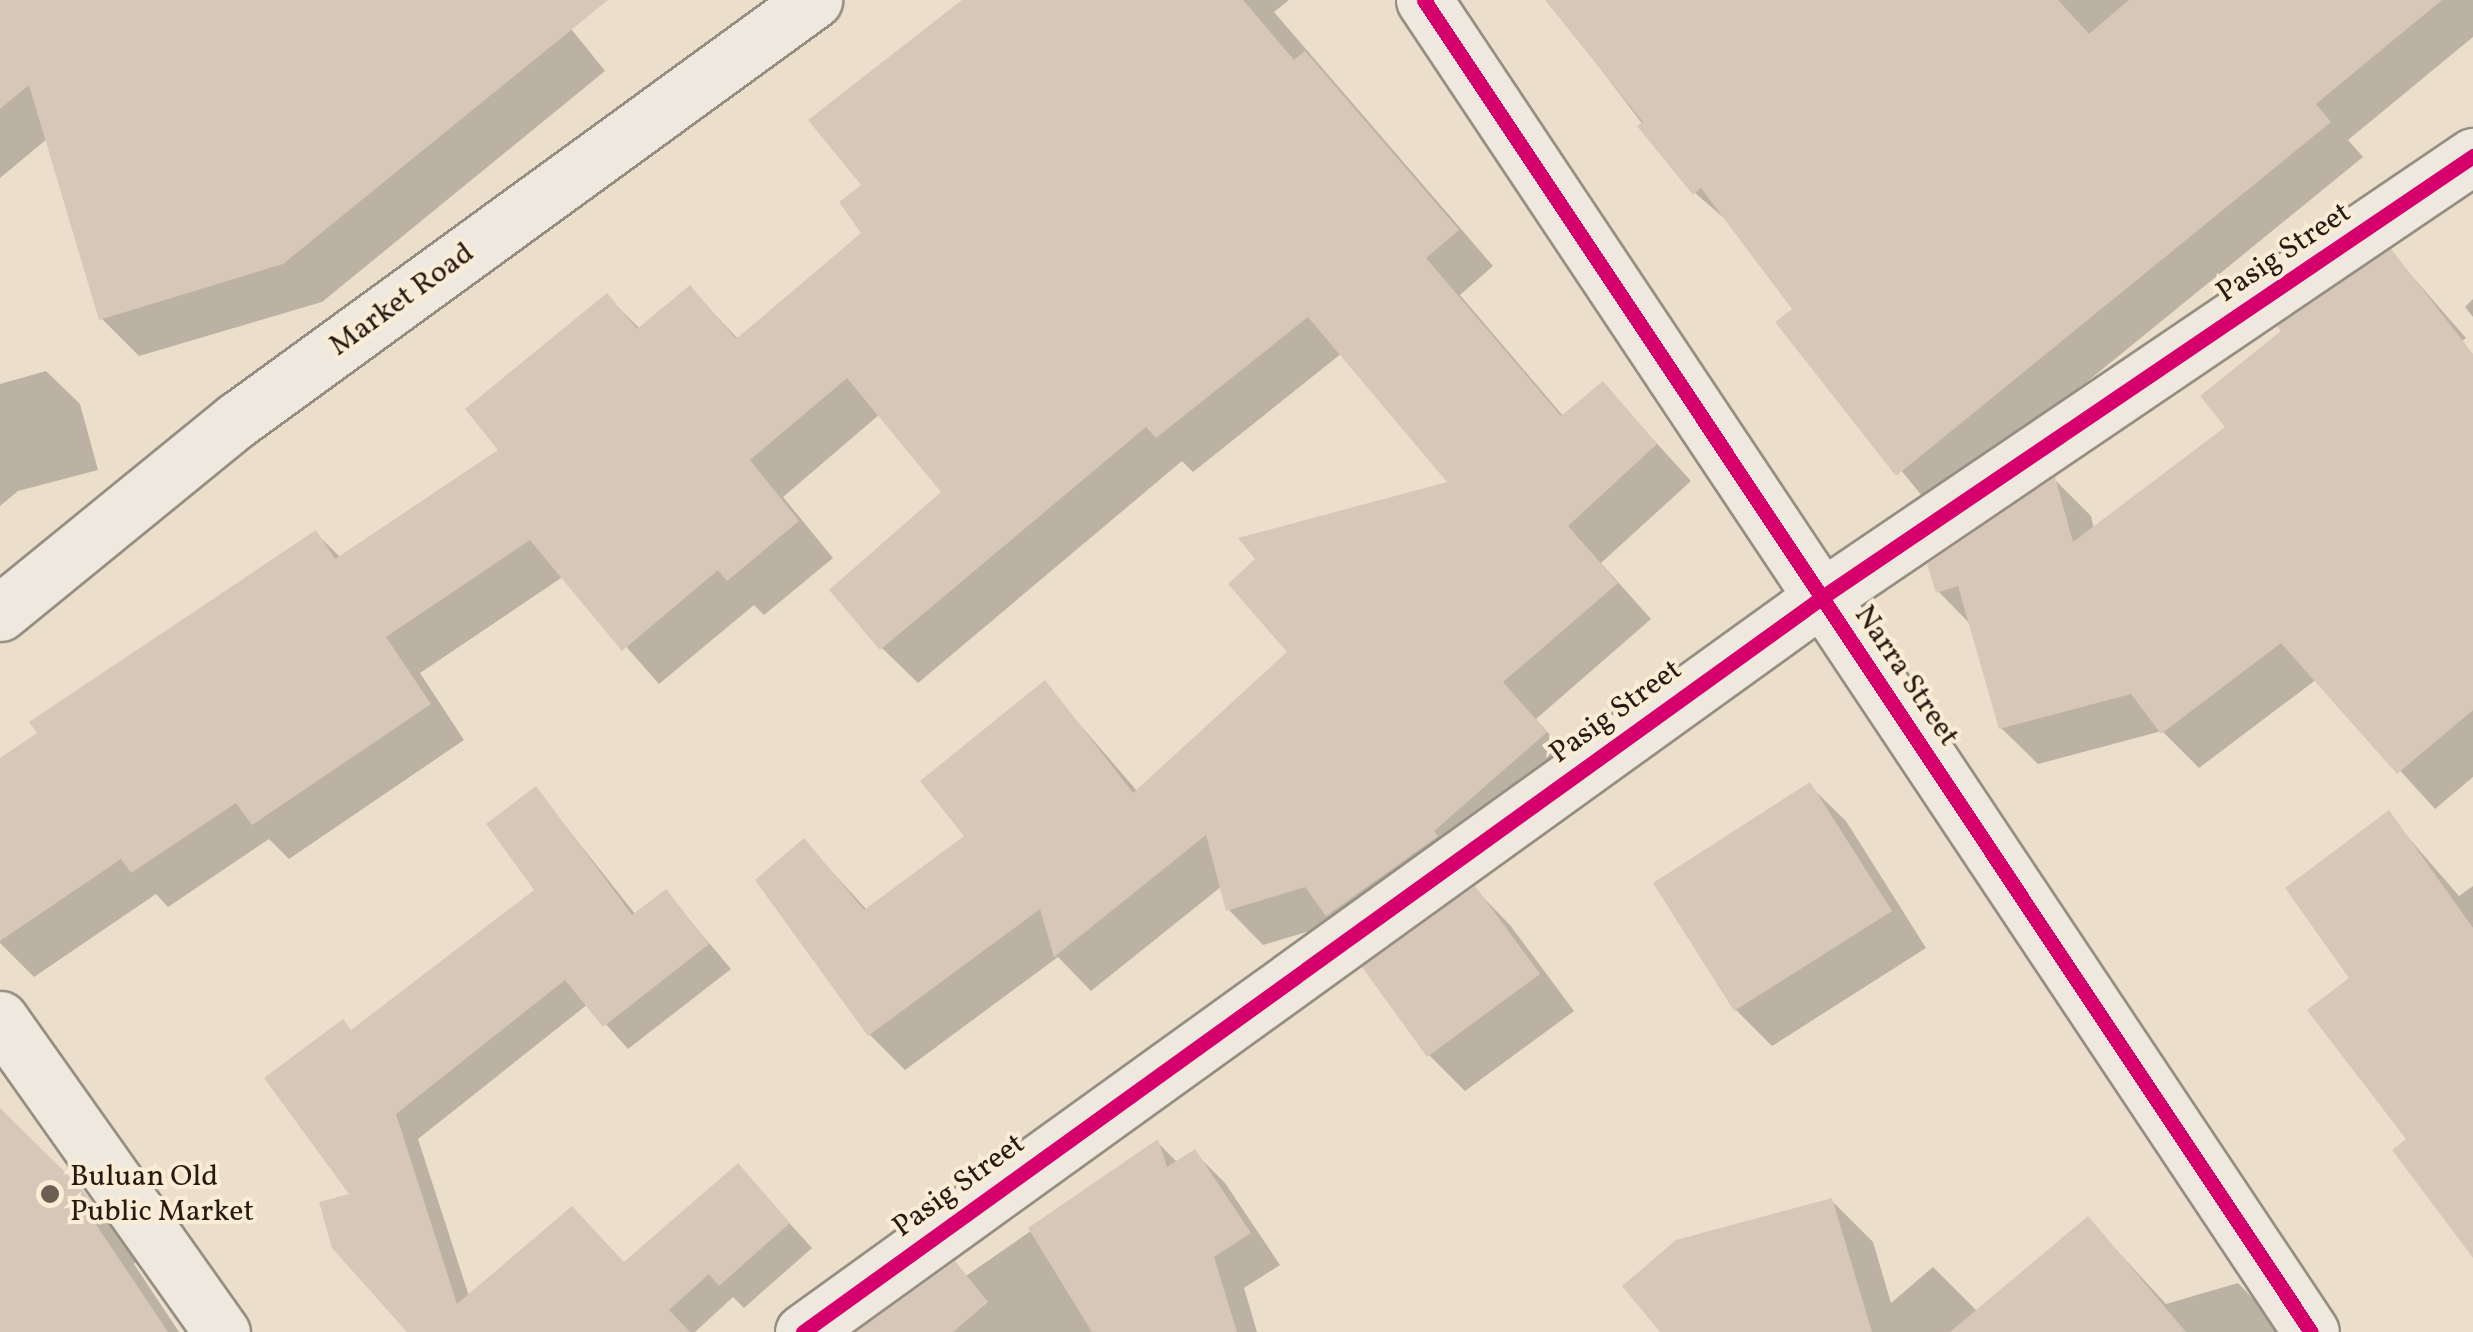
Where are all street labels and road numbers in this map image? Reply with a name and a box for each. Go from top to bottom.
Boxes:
street label: Pasig Street [2210,195,2358,311]
street label: Market Road [323,236,481,364]
street label: Narra Street [1846,599,1966,753]
street label: Pasig Street [1543,652,1689,772]
street label: Pasig Street [886,1126,1032,1246]

